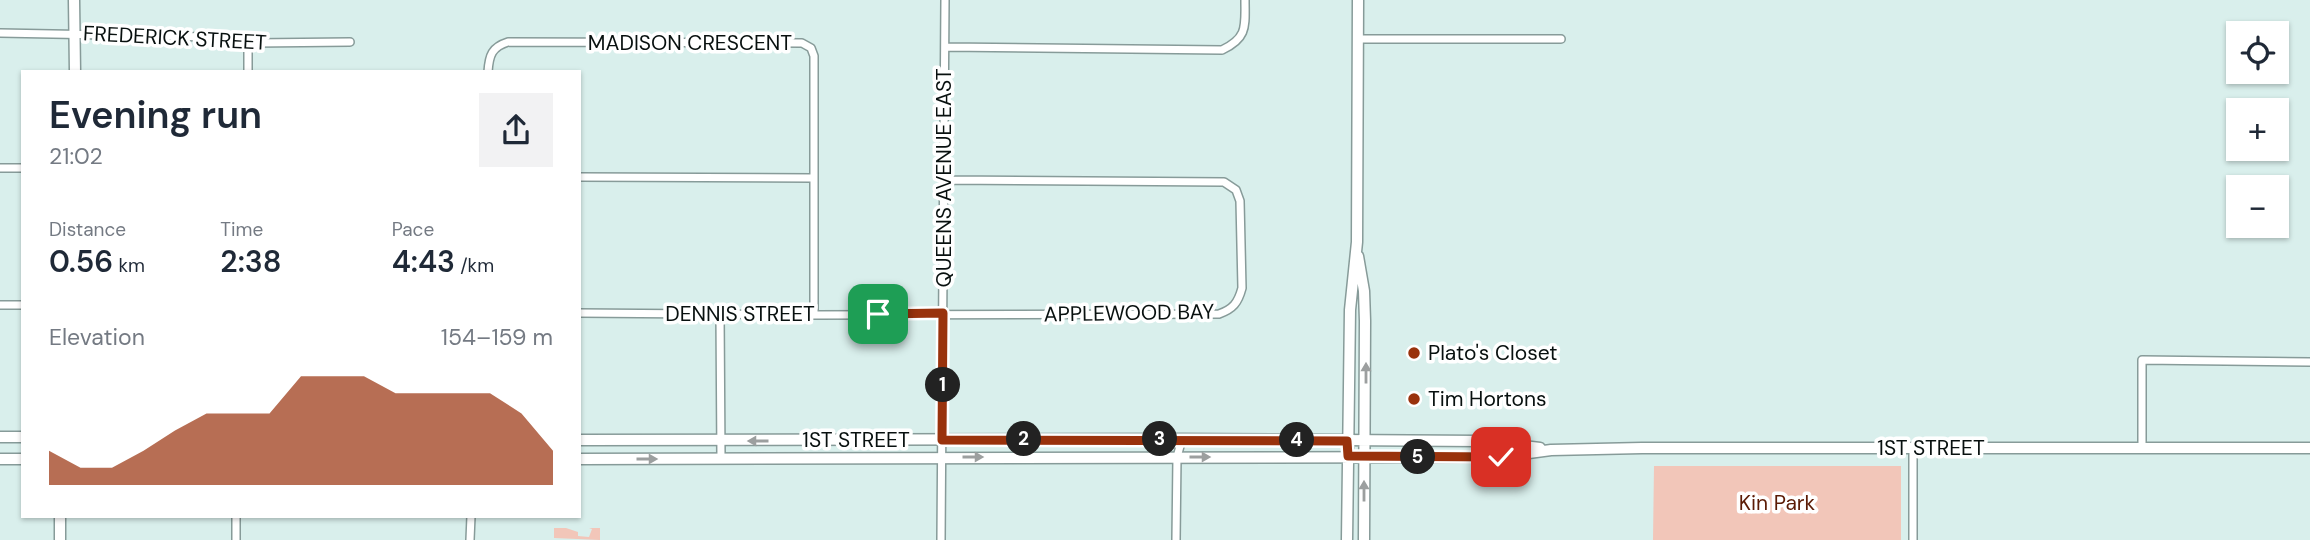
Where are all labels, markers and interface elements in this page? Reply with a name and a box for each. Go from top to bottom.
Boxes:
street label: FREDERICK STREET [83,19,268,57]
map controls [2226,21,2289,238]
button: locate [2226,21,2289,84]
street label: MADISON CRESCENT [588,29,792,57]
street label: QUEENS AVENUE EAST [930,68,958,287]
text: Evening run [49,90,262,140]
button: share [479,93,553,167]
button: + [2226,98,2289,161]
text: 21:02 [49,141,103,171]
button: − [2226,175,2289,238]
text: Distance [49,217,126,242]
text: Time [220,217,263,242]
text: Pace [392,217,434,242]
text: 0.56 [49,242,113,281]
text: 2:38 [220,242,282,281]
text: 4:43 [392,242,455,281]
text: km [113,253,145,278]
text: /km [455,253,494,278]
pin [848,284,908,344]
icon: arrive [859,295,897,333]
street label: APPLEWOOD BAY [1043,298,1215,328]
street label: DENNIS STREET [665,300,815,328]
text: Elevation [49,322,145,352]
text: 154–159 m [441,322,553,352]
place label: Plato's Closet [1428,339,1558,367]
marker: Plato's Closet [1406,345,1422,361]
one-way arrow [1360,362,1371,384]
pin: 1 [926,368,960,402]
text: 1 [939,372,946,397]
place label: Tim Hortons [1428,385,1547,413]
marker: Tim Hortons [1406,391,1422,407]
pin: 2 [1006,422,1042,457]
pin: 3 [1142,422,1178,457]
pin: 4 [1280,422,1314,458]
street label: 1ST STREET [802,426,910,454]
text: 2 [1018,426,1029,451]
text: 3 [1154,426,1165,451]
text: 4 [1290,427,1303,452]
pin [1471,427,1531,487]
street label: 1ST STREET [1877,434,1985,462]
one-way arrow [747,435,769,447]
icon: check [1482,438,1520,476]
pin: 5 [1400,440,1436,475]
text: 5 [1412,444,1423,469]
one-way arrow [962,451,984,463]
one-way arrow [1190,451,1212,463]
one-way arrow [637,453,659,465]
one-way arrow [1359,479,1370,501]
park label: Kin Park [1739,489,1816,517]

